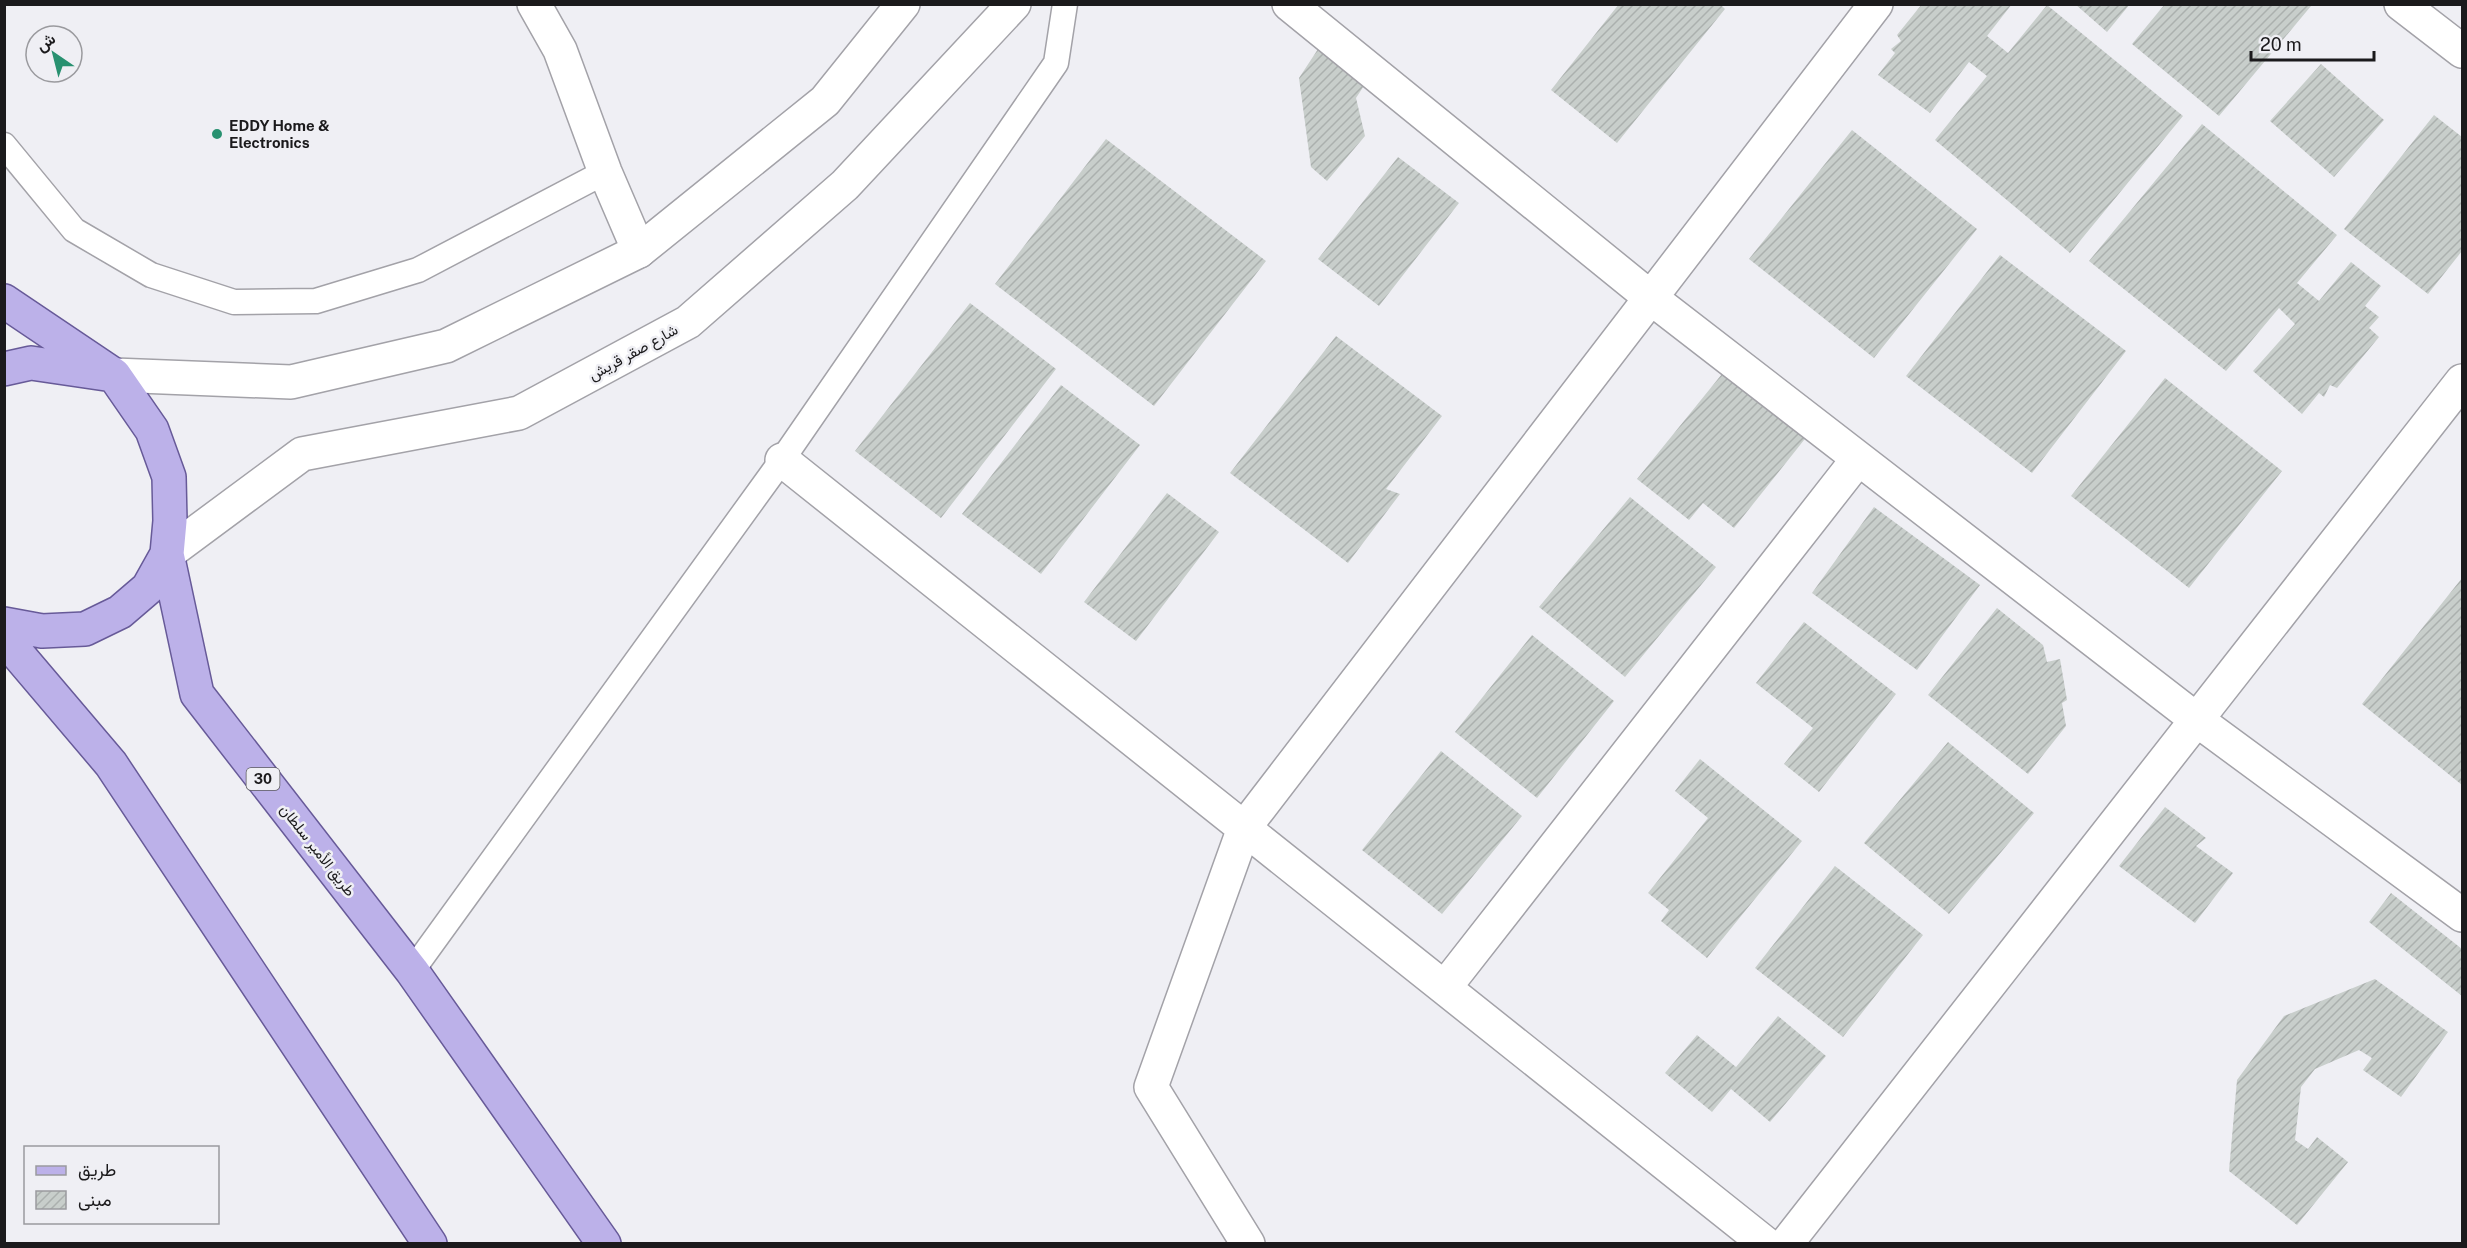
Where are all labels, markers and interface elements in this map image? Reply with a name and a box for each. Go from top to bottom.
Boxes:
north arrow [24,24,84,84]
scale bar [2251,24,2374,62]
text: ش [32,29,59,55]
text: 20 m [2260,34,2302,55]
place label: EDDY Home & Electronics [229,117,330,151]
marker: EDDY Home & Electronics [210,127,224,141]
street label: شارع صقر قريش [586,320,682,386]
road number: 30 [246,768,280,790]
street label: طريق الأمير سلطان [275,801,359,901]
legend [24,1146,219,1224]
text: طريق [78,1159,116,1181]
text: مبنى [78,1189,112,1211]

